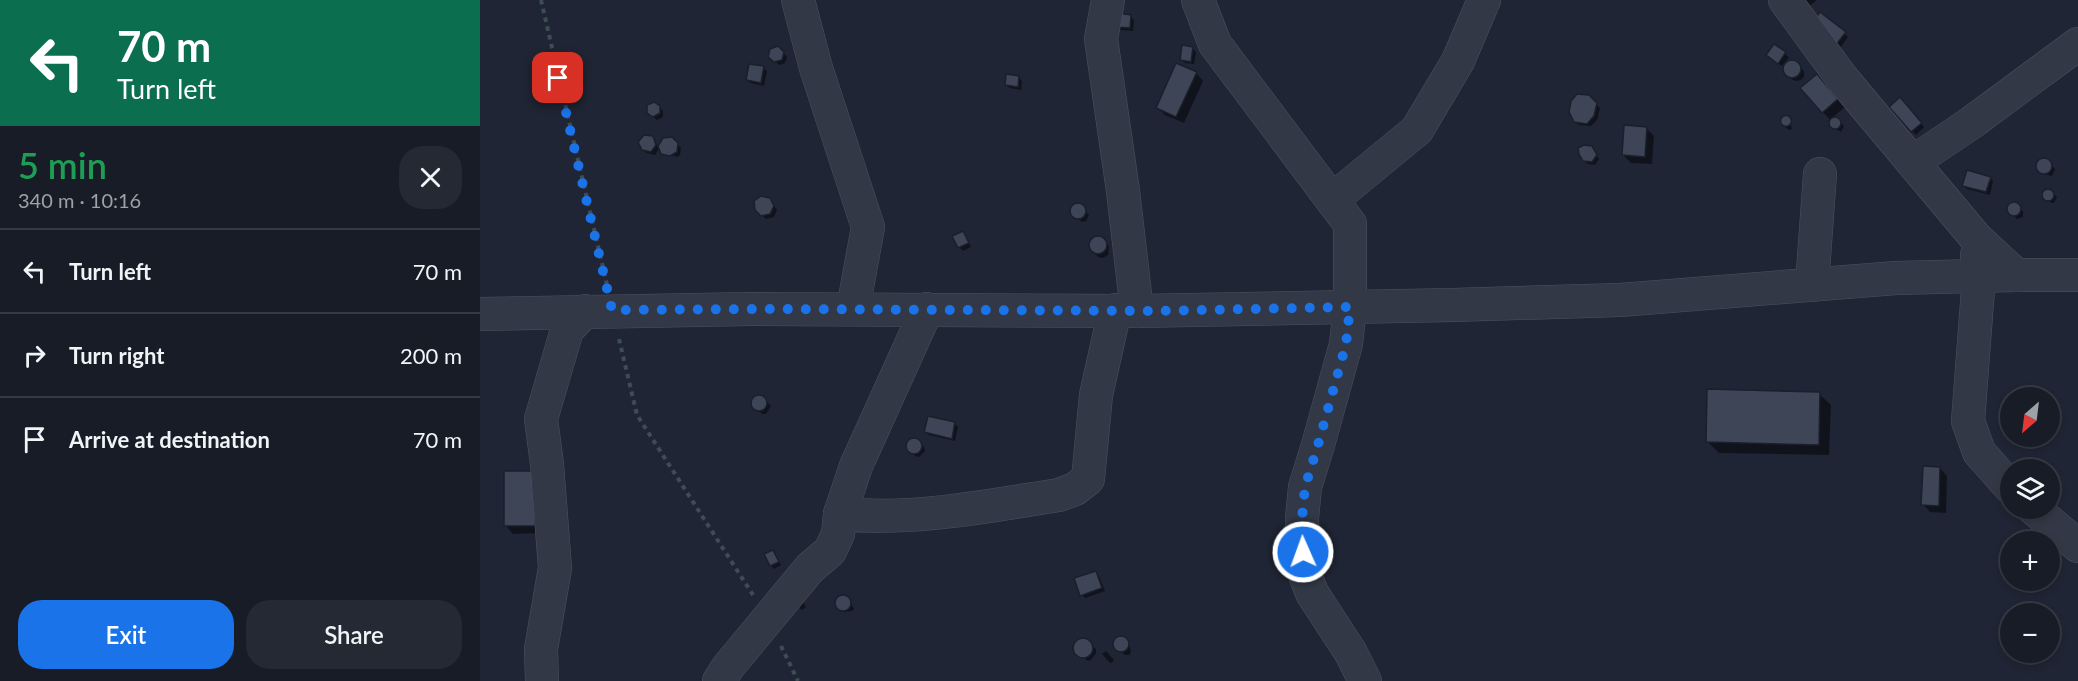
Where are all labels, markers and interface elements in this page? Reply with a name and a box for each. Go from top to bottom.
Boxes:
text: 70 m [117,21,211,71]
icon: left [18,24,96,102]
pin [532,52,583,103]
icon: arrive [541,61,574,94]
text: Turn left [117,72,216,105]
text: 5 min [18,143,107,187]
button: close [399,146,462,209]
text: 340 m · 10:16 [18,188,141,212]
icon: left [18,255,51,288]
text: Turn left [69,258,151,285]
text: 70 m [413,258,462,285]
icon: right [18,339,51,372]
text: Turn right [69,342,164,369]
text: 200 m [400,342,462,369]
north arrow [2000,387,2060,447]
map controls [2000,387,2060,663]
icon: arrive [18,423,51,456]
text: Arrive at destination [69,426,270,453]
text: 70 m [413,426,462,453]
button: layers [2000,459,2060,519]
position arrow [1271,520,1335,584]
button: + [2000,531,2060,591]
button: Exit [18,600,234,669]
button: Share [246,600,462,669]
button: − [2000,603,2060,663]

